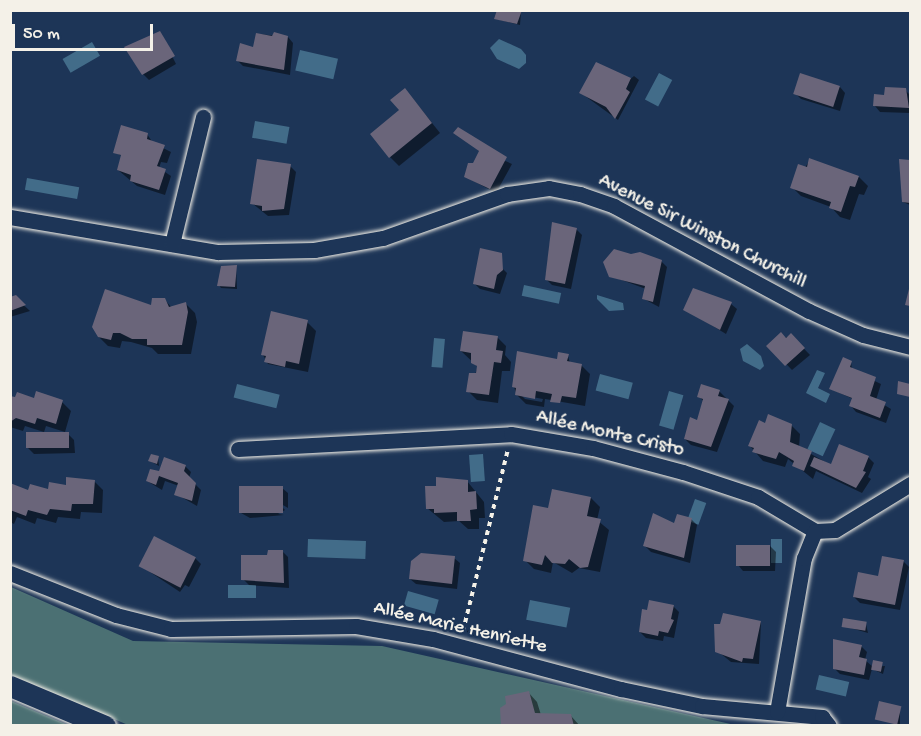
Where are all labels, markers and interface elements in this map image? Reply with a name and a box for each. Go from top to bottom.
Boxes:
scale bar [15,12,156,50]
text: 50 m [23,24,60,45]
street label: Avenue Sir Winston Churchill [594,169,810,295]
street label: Allée Monte Cristo [534,405,686,463]
street label: Allée Marie Henriette [371,596,549,660]

